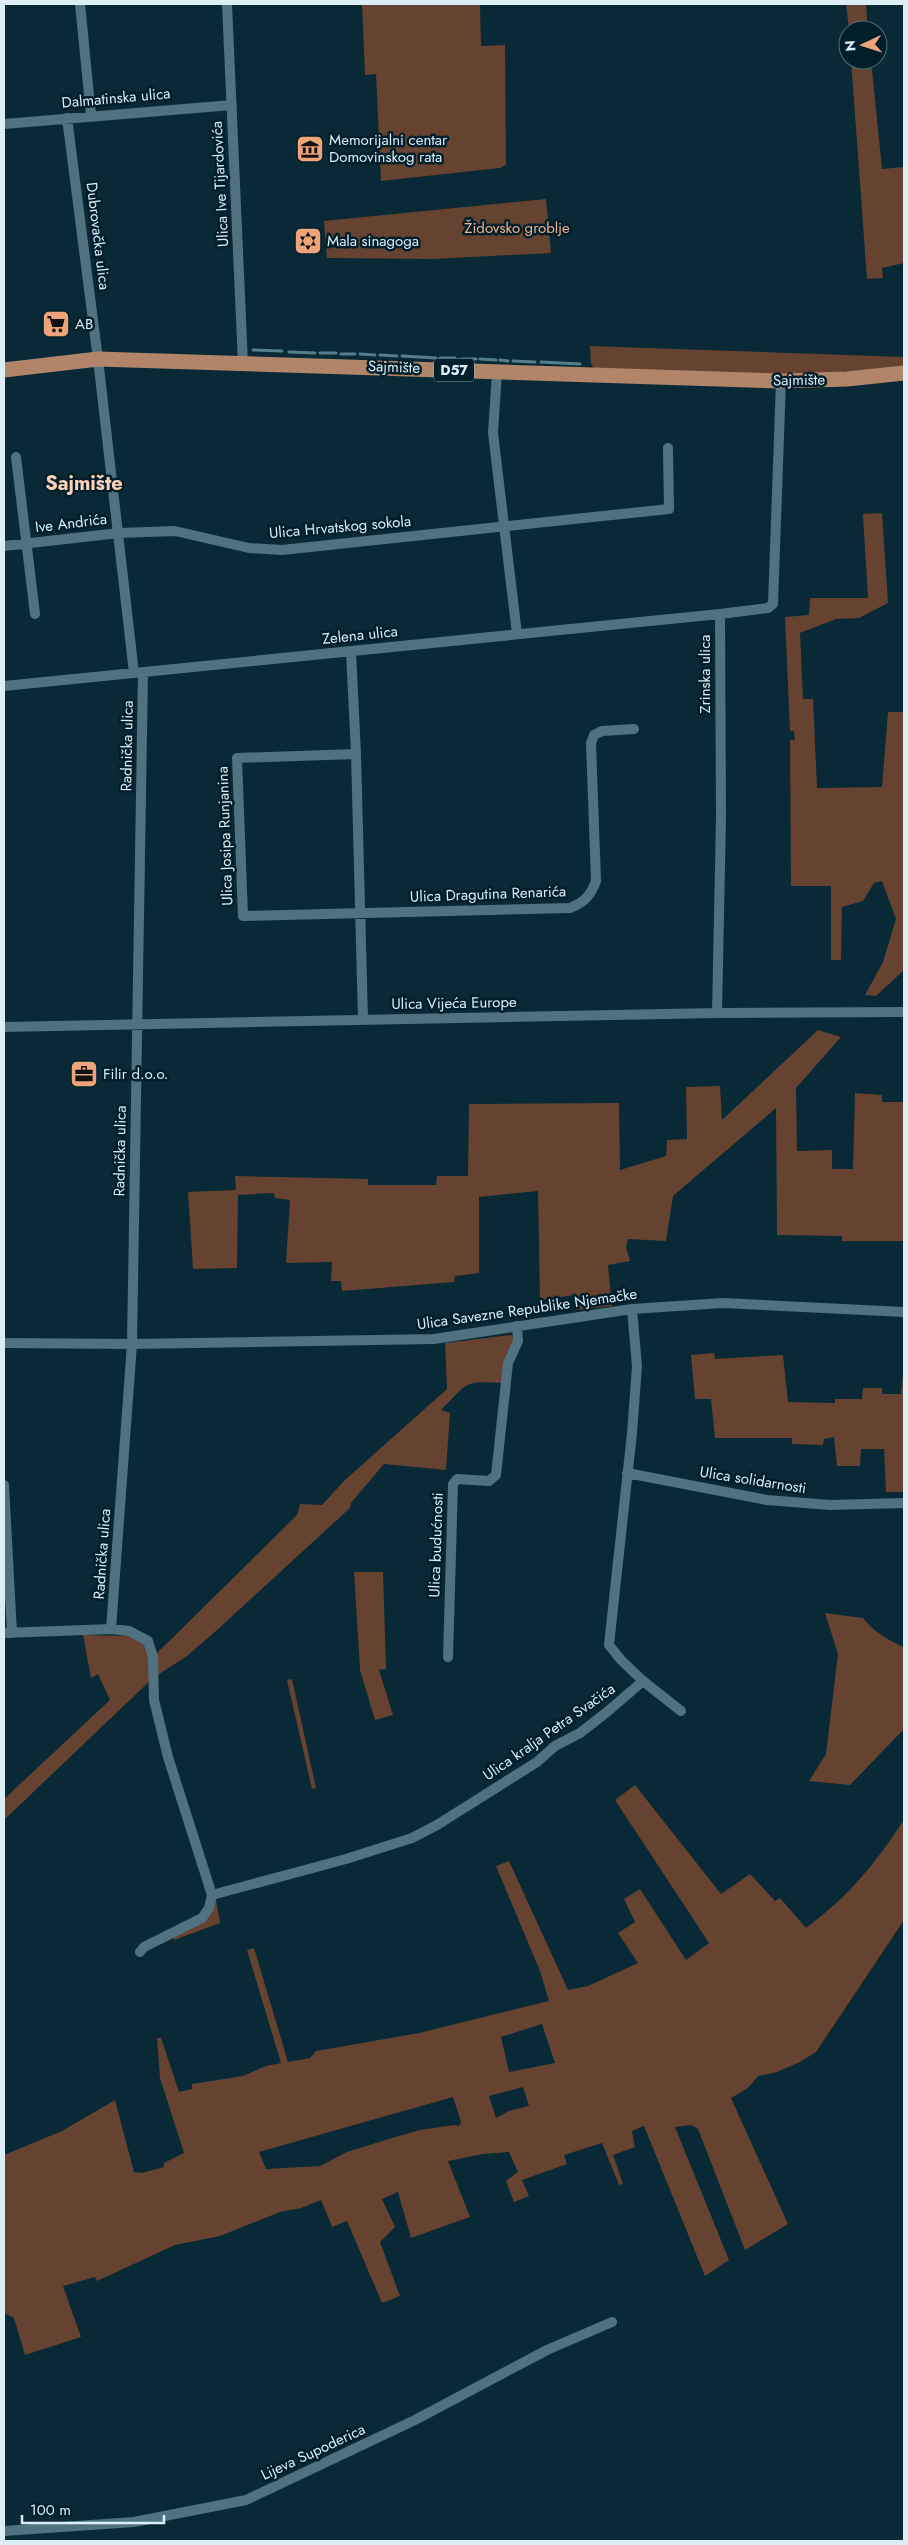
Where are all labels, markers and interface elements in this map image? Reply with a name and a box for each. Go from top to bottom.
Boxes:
north arrow [838,20,888,70]
text: N [840,40,860,52]
street label: Dalmatinska ulica [61,82,171,114]
street label: Ulica Ive Tijardovića [206,120,234,248]
place label: Memorijalni centar Domovinskog rata [329,129,448,168]
museum icon: Memorijalni centar Domovinskog rata [295,134,325,164]
street label: Dubrovačka ulica [80,181,116,291]
park label: Židovsko groblje [464,217,570,239]
synagogue icon: Mala sinagoga [293,226,323,256]
place label: Mala sinagoga [327,230,419,252]
supermarket icon: AB [41,309,71,339]
place label: AB [75,313,93,335]
street label: Sajmište [368,355,421,379]
road number: D57 [434,358,474,382]
street label: Sajmište [773,369,826,391]
district label: Sajmište [45,469,123,498]
street label: Ive Andrića [34,508,108,538]
street label: Ulica Hrvatskog sokola [268,510,412,544]
street label: Zelena ulica [321,620,399,650]
street label: Zrinska ulica [694,634,716,714]
street label: Radnička ulica [115,700,139,792]
street label: Ulica Josipa Runjanina [212,766,238,906]
street label: Ulica Dragutina Renarića [409,880,567,908]
street label: Ulica Vijeća Europe [391,991,517,1015]
office icon: Filir d.o.o. [69,1059,99,1089]
place label: Filir d.o.o. [103,1063,168,1085]
street label: Radnička ulica [108,1105,132,1197]
street label: Ulica Savezne Republike Njemačke [415,1283,639,1335]
street label: Ulica solidarnosti [698,1461,808,1499]
street label: Ulica budućnosti [423,1492,449,1598]
street label: Radnička ulica [88,1508,116,1600]
street label: Ulica kralja Petra Svačića [478,1678,620,1786]
street label: Lijeva Supoderica [257,2418,369,2486]
scale bar [22,2492,165,2524]
text: 100 m [30,2499,71,2521]

